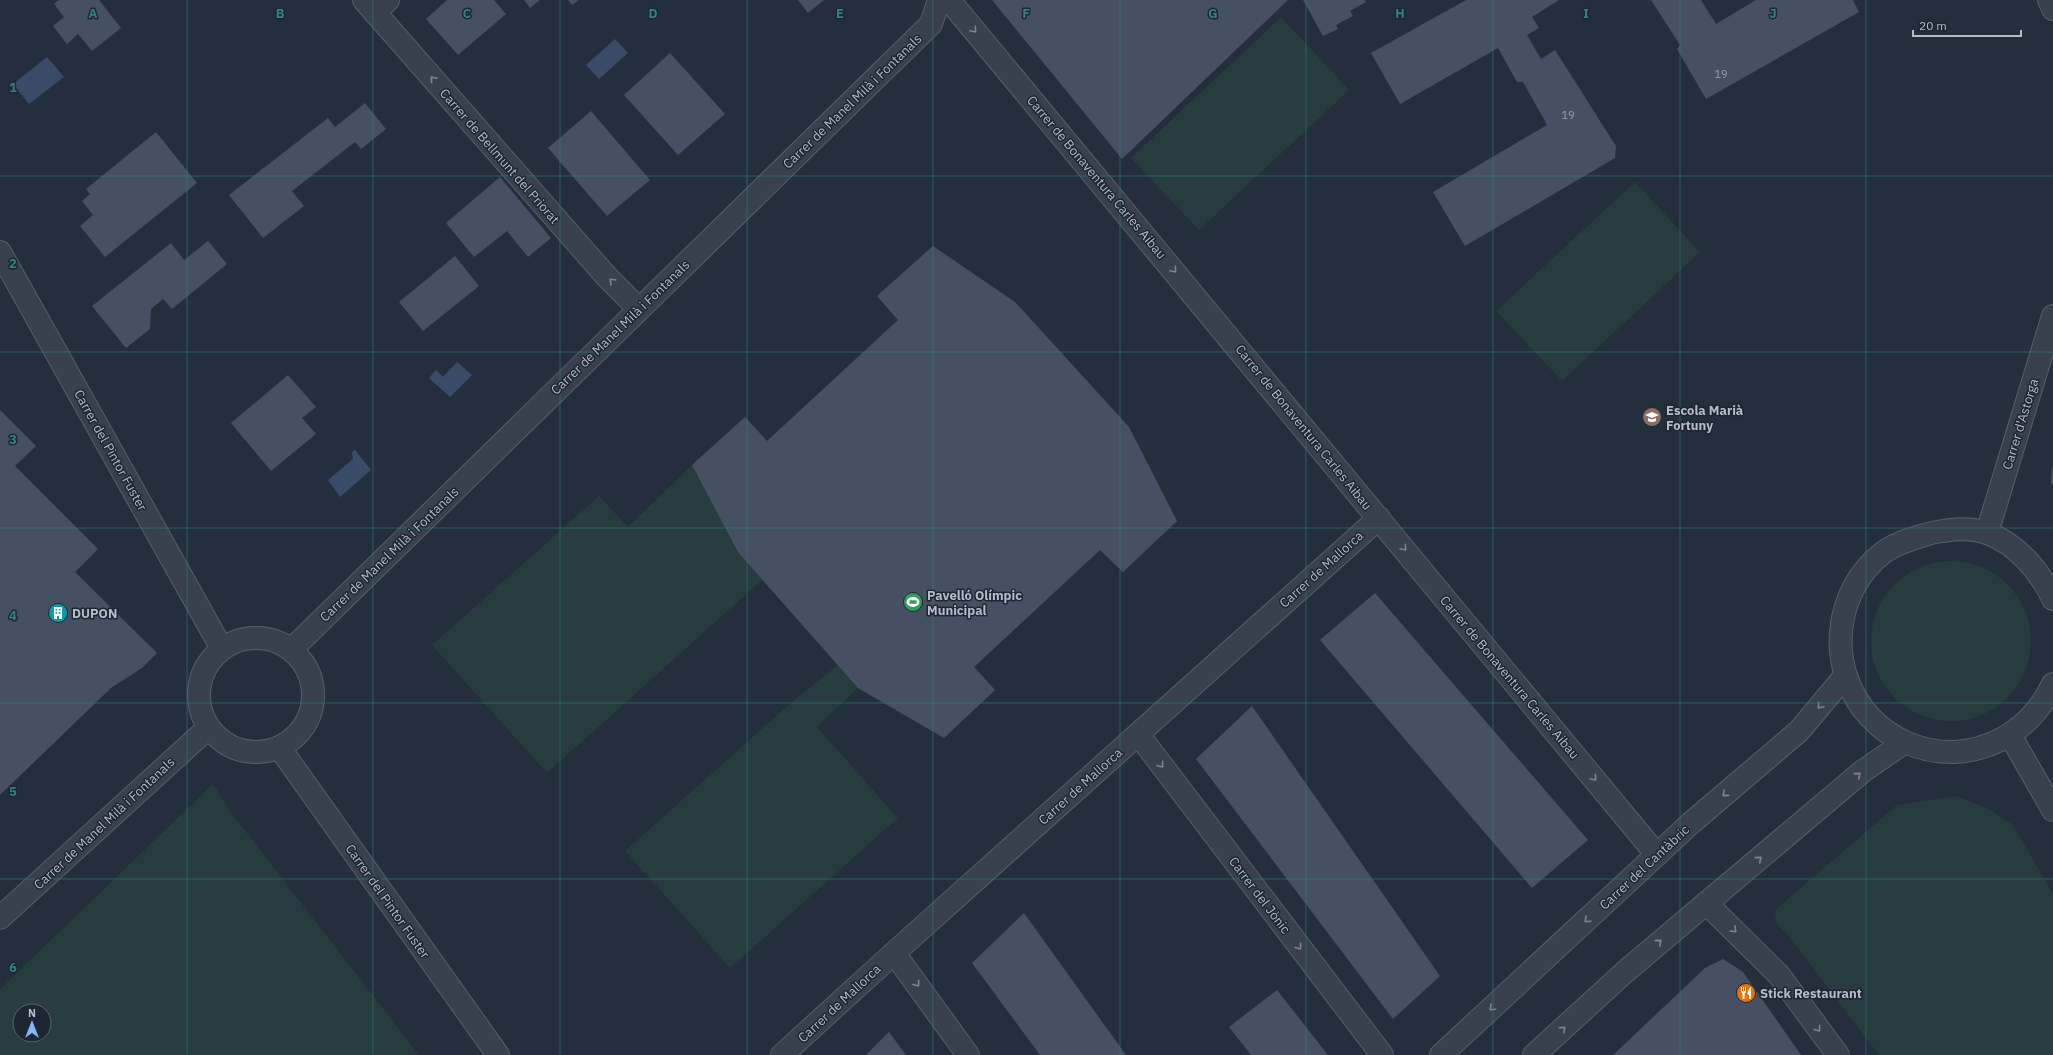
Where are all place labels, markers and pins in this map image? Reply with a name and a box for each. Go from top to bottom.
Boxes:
place label: Escola Marià Fortuny [1666,402,1743,434]
school or university icon: Escola Marià Fortuny [1641,406,1663,428]
place label: Pavelló Olímpic Municipal [927,587,1022,619]
sports icon: Pavelló Olímpic Municipal [902,591,924,613]
building icon: DUPON [47,602,69,624]
place label: DUPON [72,605,117,622]
restaurant icon: Stick Restaurant [1735,982,1757,1004]
place label: Stick Restaurant [1760,985,1862,1002]

